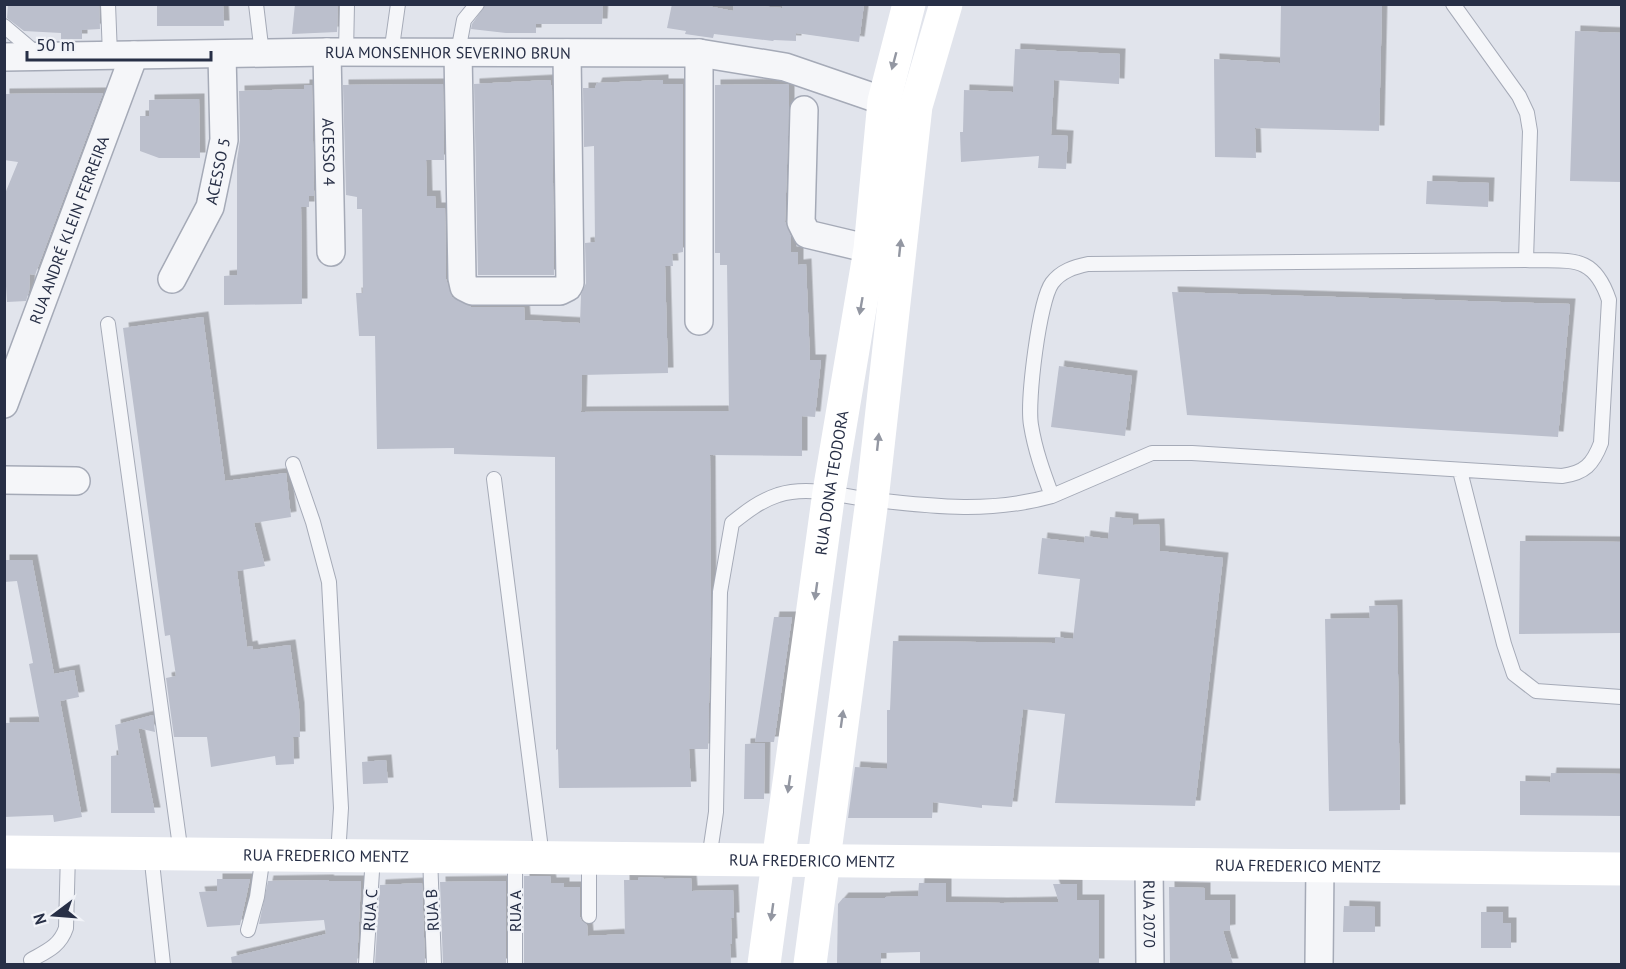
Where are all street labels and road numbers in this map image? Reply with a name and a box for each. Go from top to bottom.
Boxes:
street label: RUA MONSENHOR SEVERINO BRUN [325,42,571,63]
street label: ACESSO 4 [318,118,340,186]
street label: RUA ANDRÉ KLEIN FERREIRA [25,132,113,327]
street label: ACESSO 5 [201,136,234,206]
street label: RUA DONA TEODORA [810,408,853,556]
street label: RUA FREDERICO MENTZ [243,845,409,866]
street label: RUA FREDERICO MENTZ [729,850,895,871]
street label: RUA FREDERICO MENTZ [1215,855,1381,876]
street label: RUA 2070 [1139,880,1160,948]
street label: RUA C [359,888,381,932]
street label: RUA B [421,888,443,932]
street label: RUA A [505,889,525,932]

